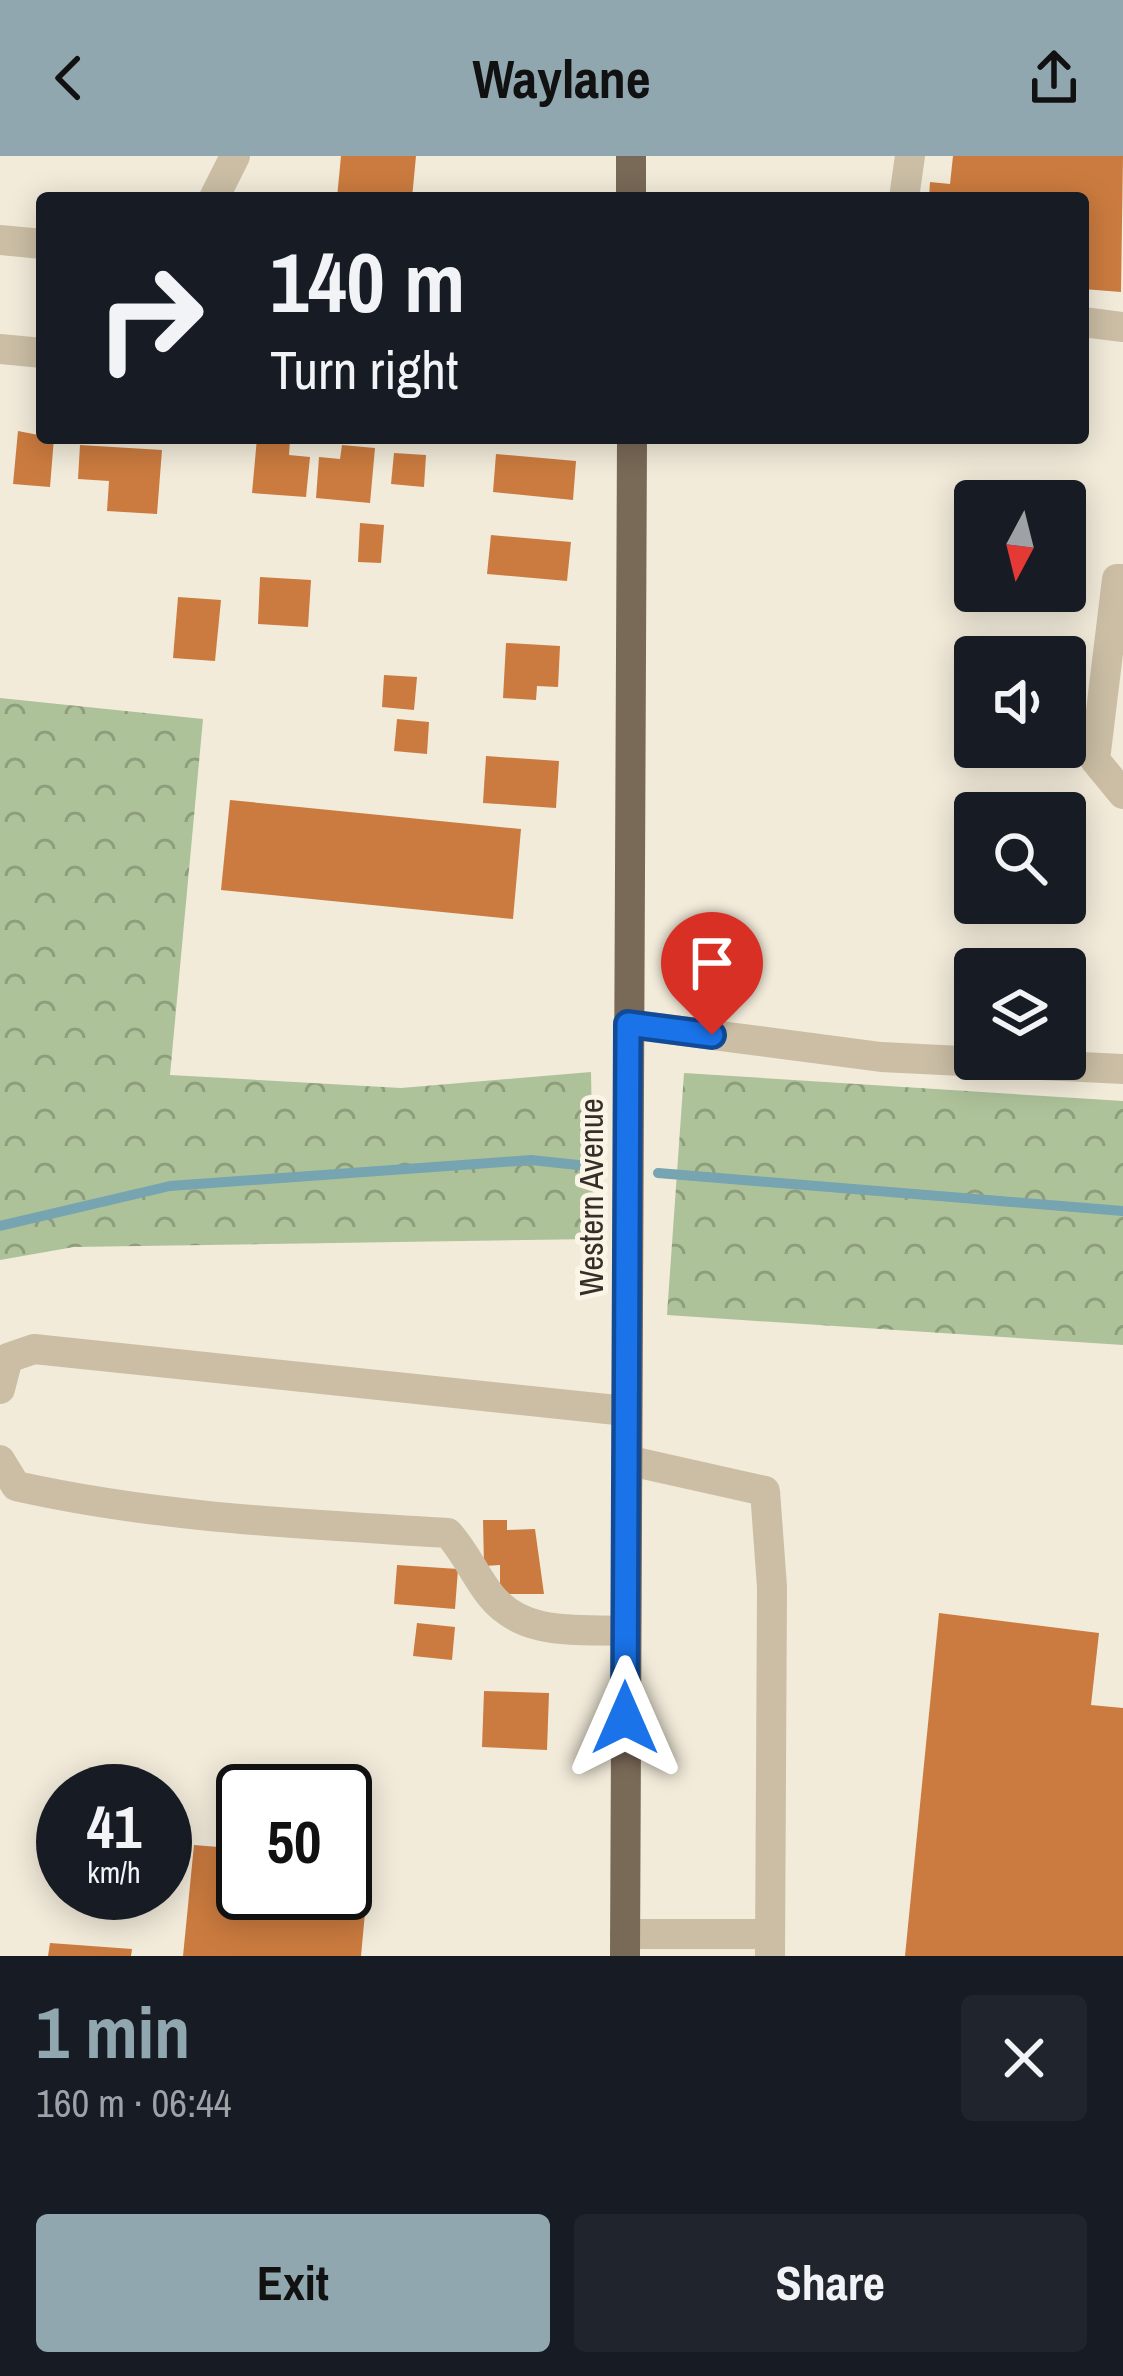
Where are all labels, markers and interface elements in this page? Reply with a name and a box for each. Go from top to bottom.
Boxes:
text: Waylane [472,42,651,115]
icon: back [36,45,102,111]
icon: share [1021,45,1087,111]
text: 140 m [270,225,465,338]
icon: right [72,240,228,396]
text: Turn right [270,333,458,406]
north arrow [954,480,1086,612]
map controls [954,480,1086,1080]
button: sound [954,636,1086,768]
button: search [954,792,1086,924]
pin [661,912,763,1035]
icon: arrive [679,930,745,996]
button: layers [954,948,1086,1080]
street label: Western Avenue [569,1098,613,1296]
position arrow [562,1655,688,1781]
speed limit sign: 50 [216,1764,372,1920]
text: 41 [87,1786,141,1867]
text: km/h [87,1852,141,1892]
text: 1 min [36,1983,190,2080]
button: close [961,1995,1087,2121]
text: 160 m · 06:44 [36,2077,232,2129]
button: Exit [36,2214,550,2352]
button: Share [574,2214,1087,2352]

